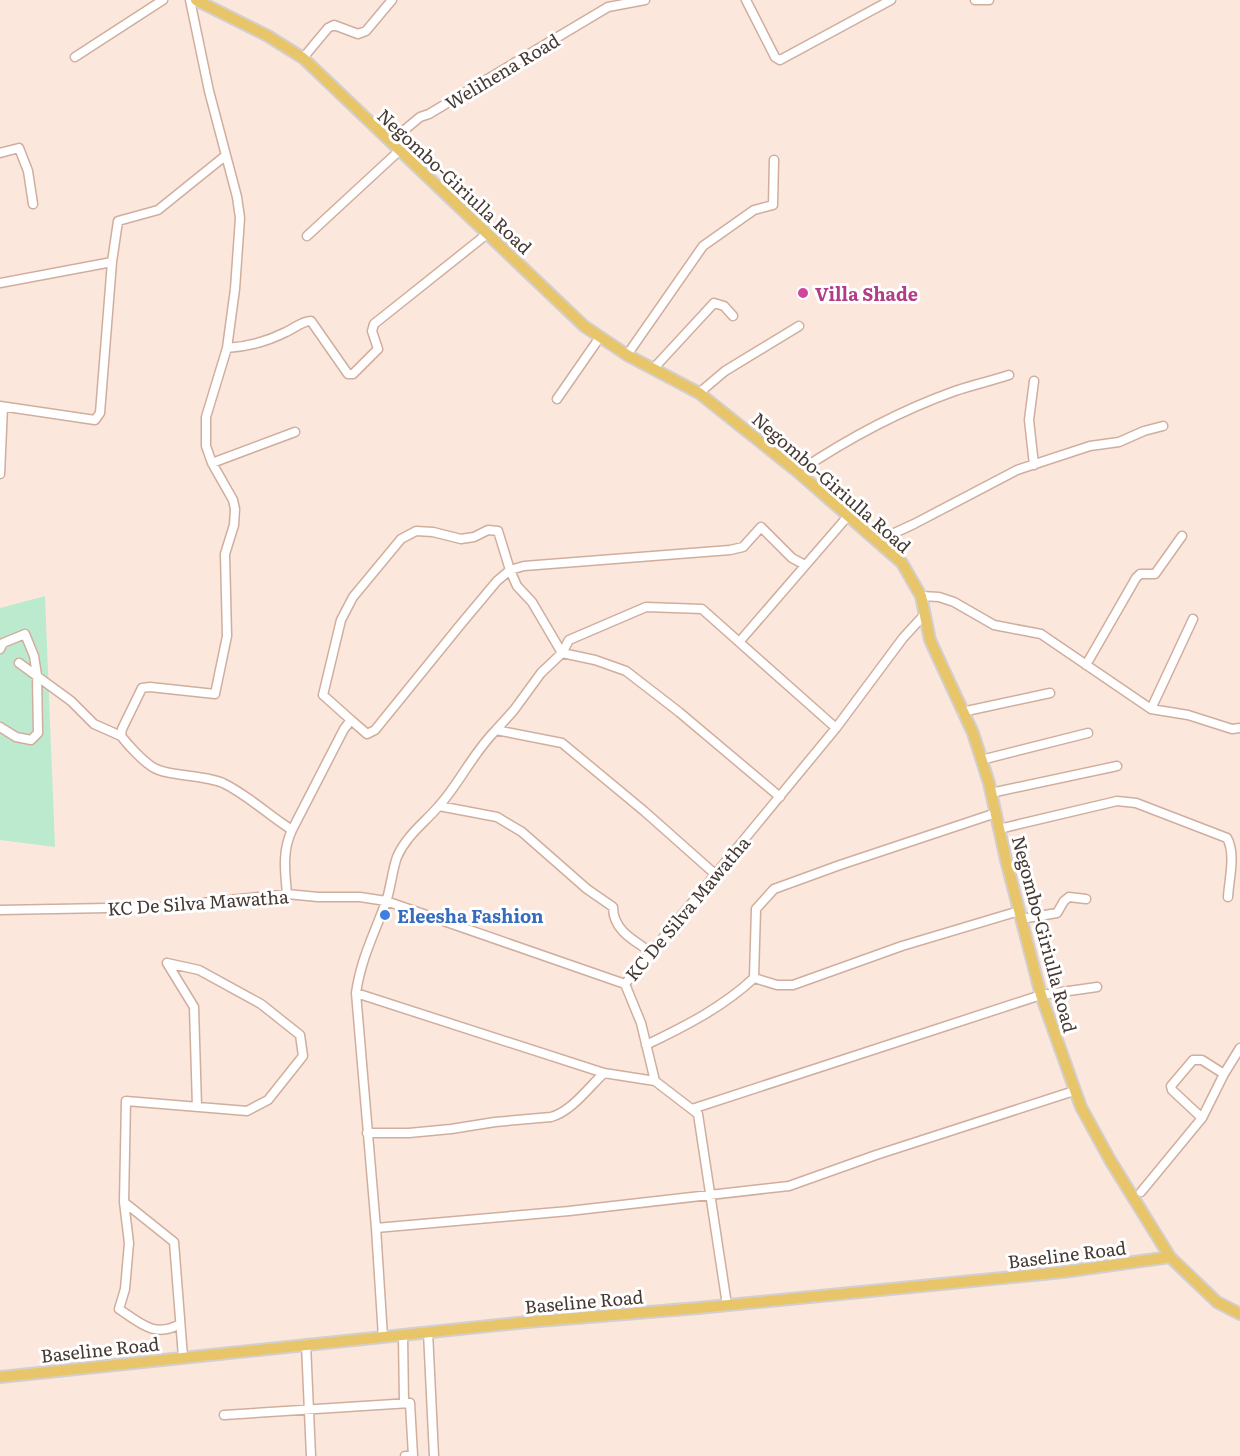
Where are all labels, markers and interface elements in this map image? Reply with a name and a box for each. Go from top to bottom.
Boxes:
street label: Welihena Road [440,26,564,116]
street label: Negombo-Giriulla Road [372,102,538,260]
place label: Villa Shade [815,280,918,307]
marker: Villa Shade [796,286,810,300]
street label: Negombo-Giriulla Road [747,405,917,559]
street label: KC De Silva Mawatha [618,829,756,986]
street label: Negombo-Giriulla Road [1006,833,1084,1035]
street label: KC De Silva Mawatha [106,882,290,922]
place label: Eleesha Fashion [397,902,544,929]
marker: Eleesha Fashion [378,908,392,922]
street label: Baseline Road [1006,1233,1128,1275]
street label: Baseline Road [524,1282,644,1320]
street label: Baseline Road [39,1329,161,1369]

